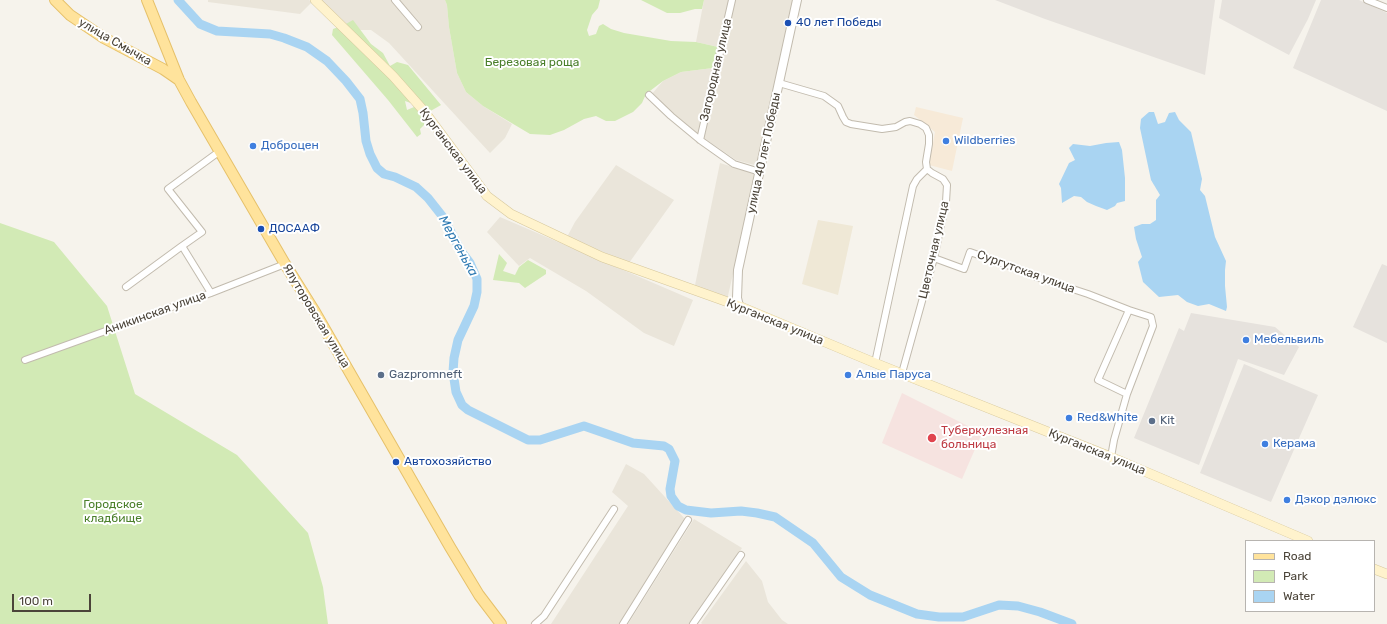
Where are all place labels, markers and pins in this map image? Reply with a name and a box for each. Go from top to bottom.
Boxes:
place label: 40 лет Победы [796,16,882,30]
marker: 40 лет Победы [783,18,793,28]
place label: Wildberries [954,134,1015,148]
marker: Wildberries [941,136,951,146]
place label: Доброцен [261,139,319,153]
marker: Доброцен [248,141,258,151]
place label: ДОСААФ [269,222,320,236]
marker: ДОСААФ [256,224,266,234]
place label: Мебельвиль [1254,333,1324,347]
marker: Мебельвиль [1241,335,1251,345]
place label: Gazpromneft [389,368,462,382]
place label: Алые Паруса [856,368,931,382]
marker: Gazpromneft [376,370,386,380]
marker: Алые Паруса [843,370,853,380]
place label: Red&White [1077,411,1138,425]
marker: Red&White [1064,413,1074,423]
place label: Kit [1160,414,1175,428]
marker: Kit [1147,416,1157,426]
place label: Туберкулезная больница [941,424,1028,452]
marker: Туберкулезная больница [926,432,938,444]
place label: Керама [1273,437,1316,451]
marker: Керама [1260,439,1270,449]
place label: Автохозяйство [404,455,492,469]
marker: Автохозяйство [391,457,401,467]
place label: Дэкор дэлюкс [1295,493,1376,507]
marker: Дэкор дэлюкс [1282,495,1292,505]

